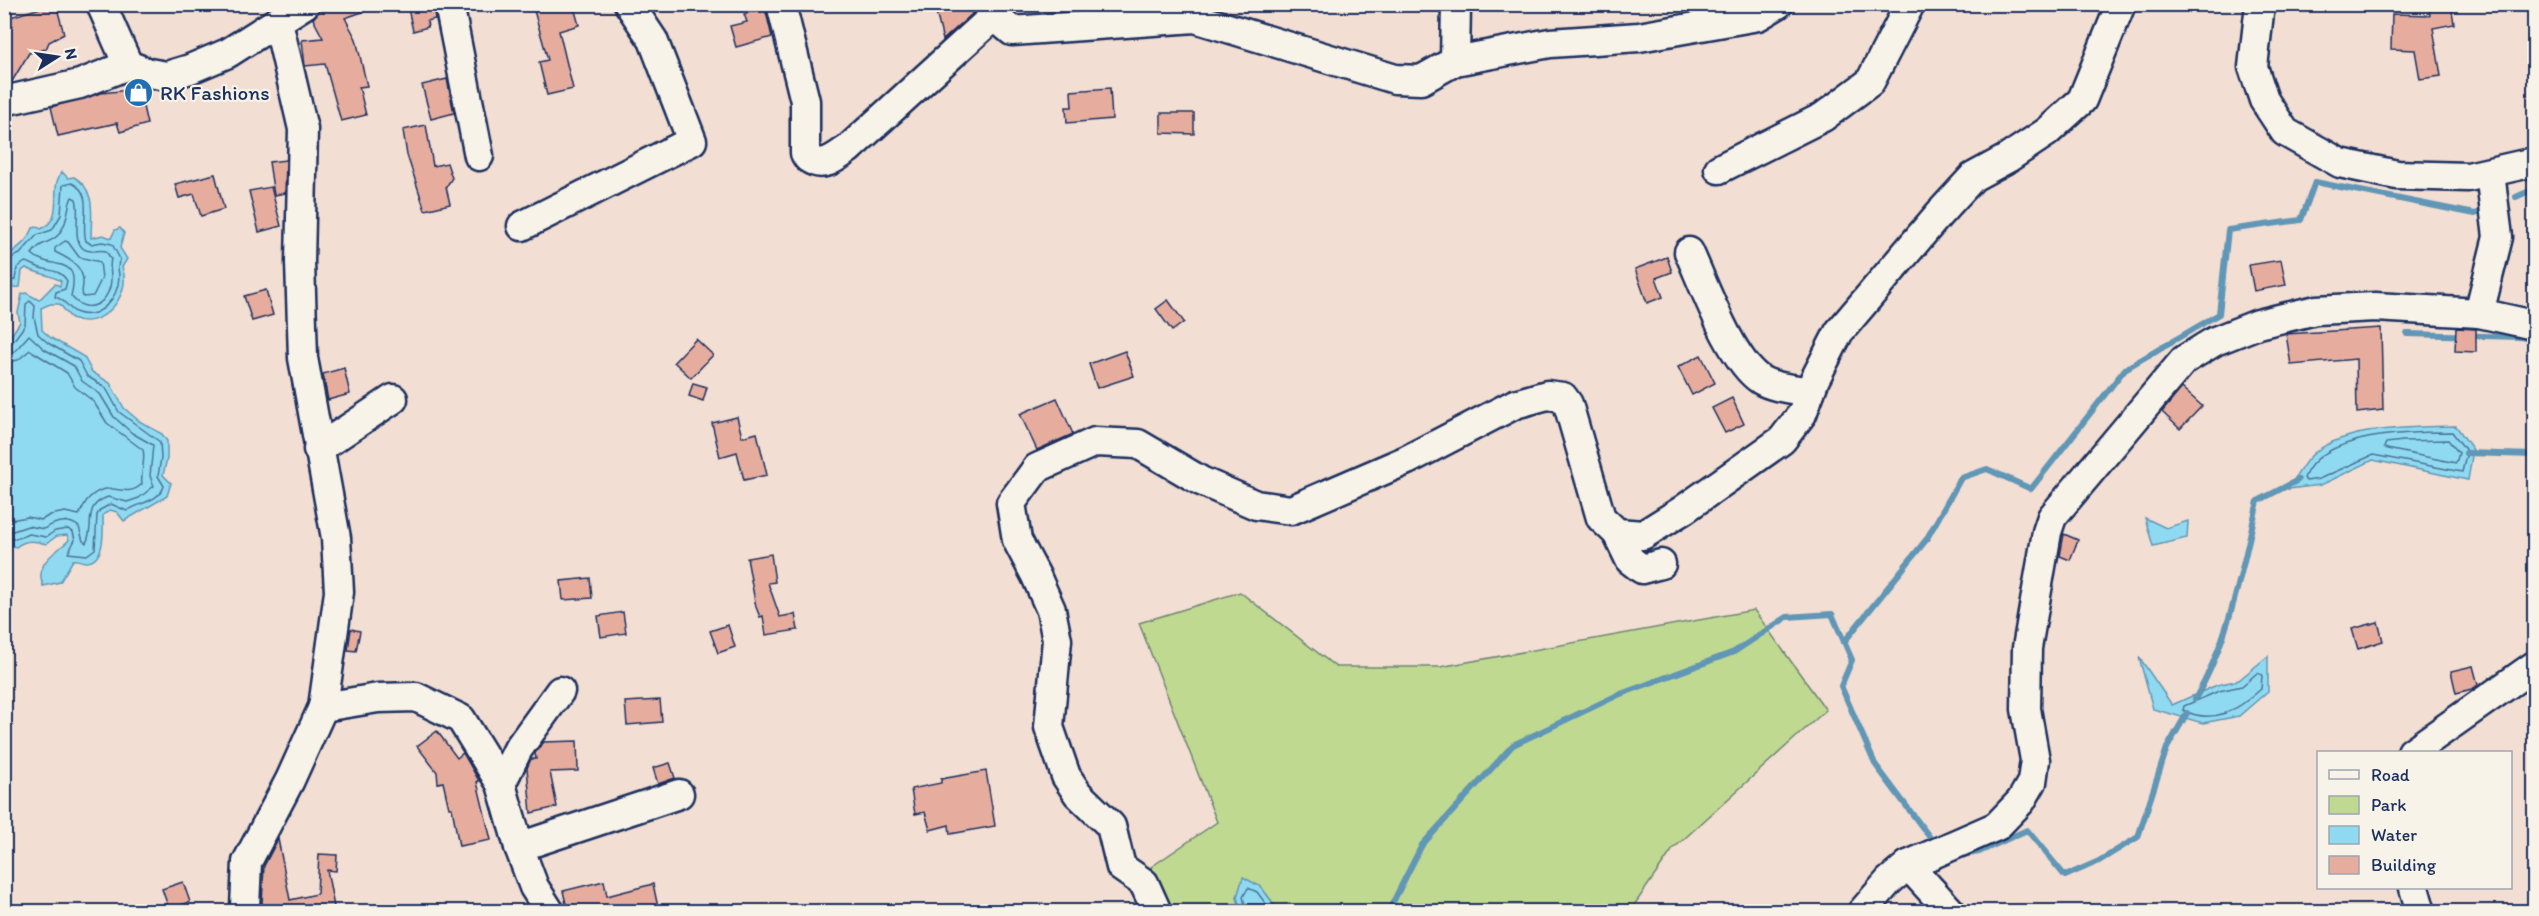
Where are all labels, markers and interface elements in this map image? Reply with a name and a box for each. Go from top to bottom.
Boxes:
north arrow [27,27,87,87]
text: N [61,47,82,61]
shop icon: RK Fashions [123,77,155,109]
place label: RK Fashions [160,80,270,105]
legend [2317,751,2512,889]
text: Road [2371,764,2410,786]
text: Park [2371,794,2406,816]
text: Water [2371,824,2417,846]
text: Building [2371,854,2437,876]

